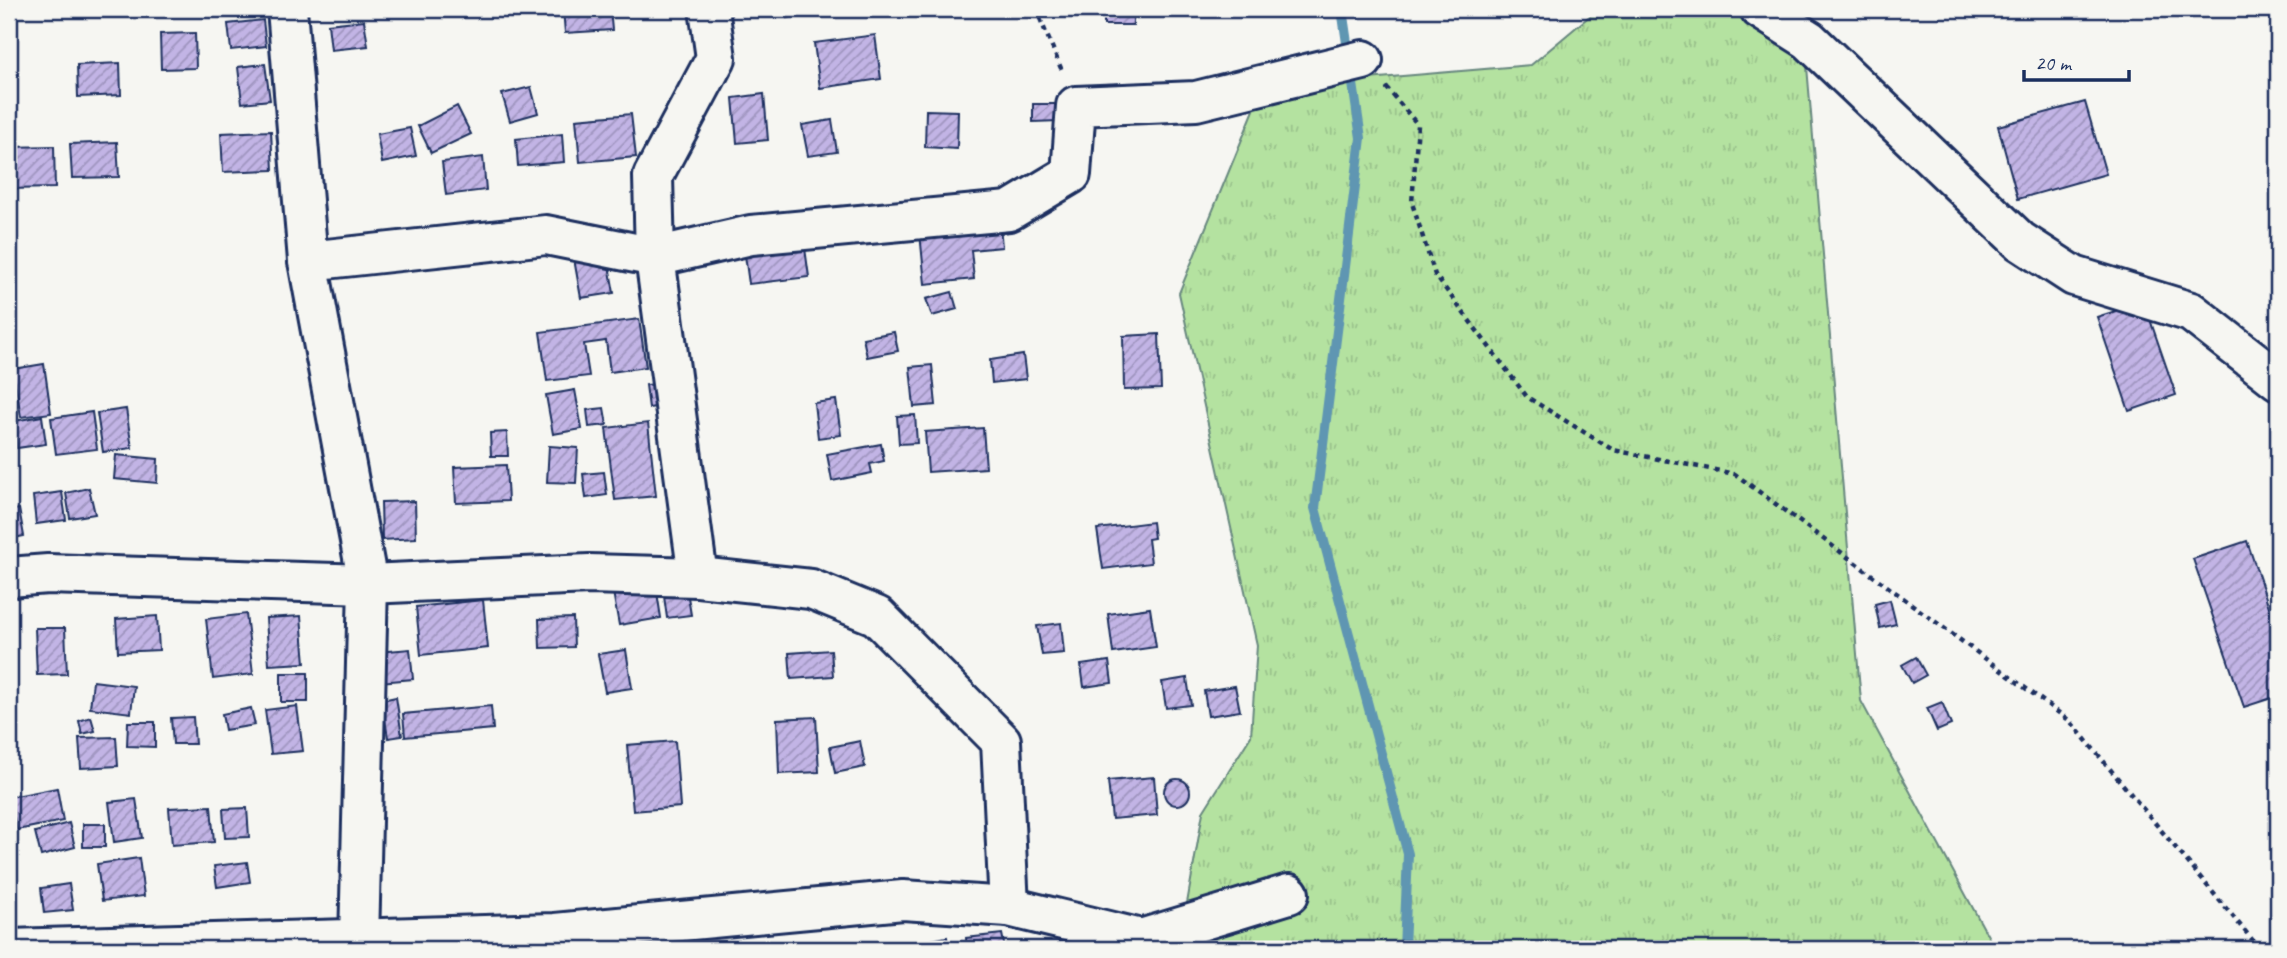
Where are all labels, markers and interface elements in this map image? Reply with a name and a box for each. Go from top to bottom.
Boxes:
scale bar [2024,38,2130,82]
text: 20 m [2035,50,2073,76]

